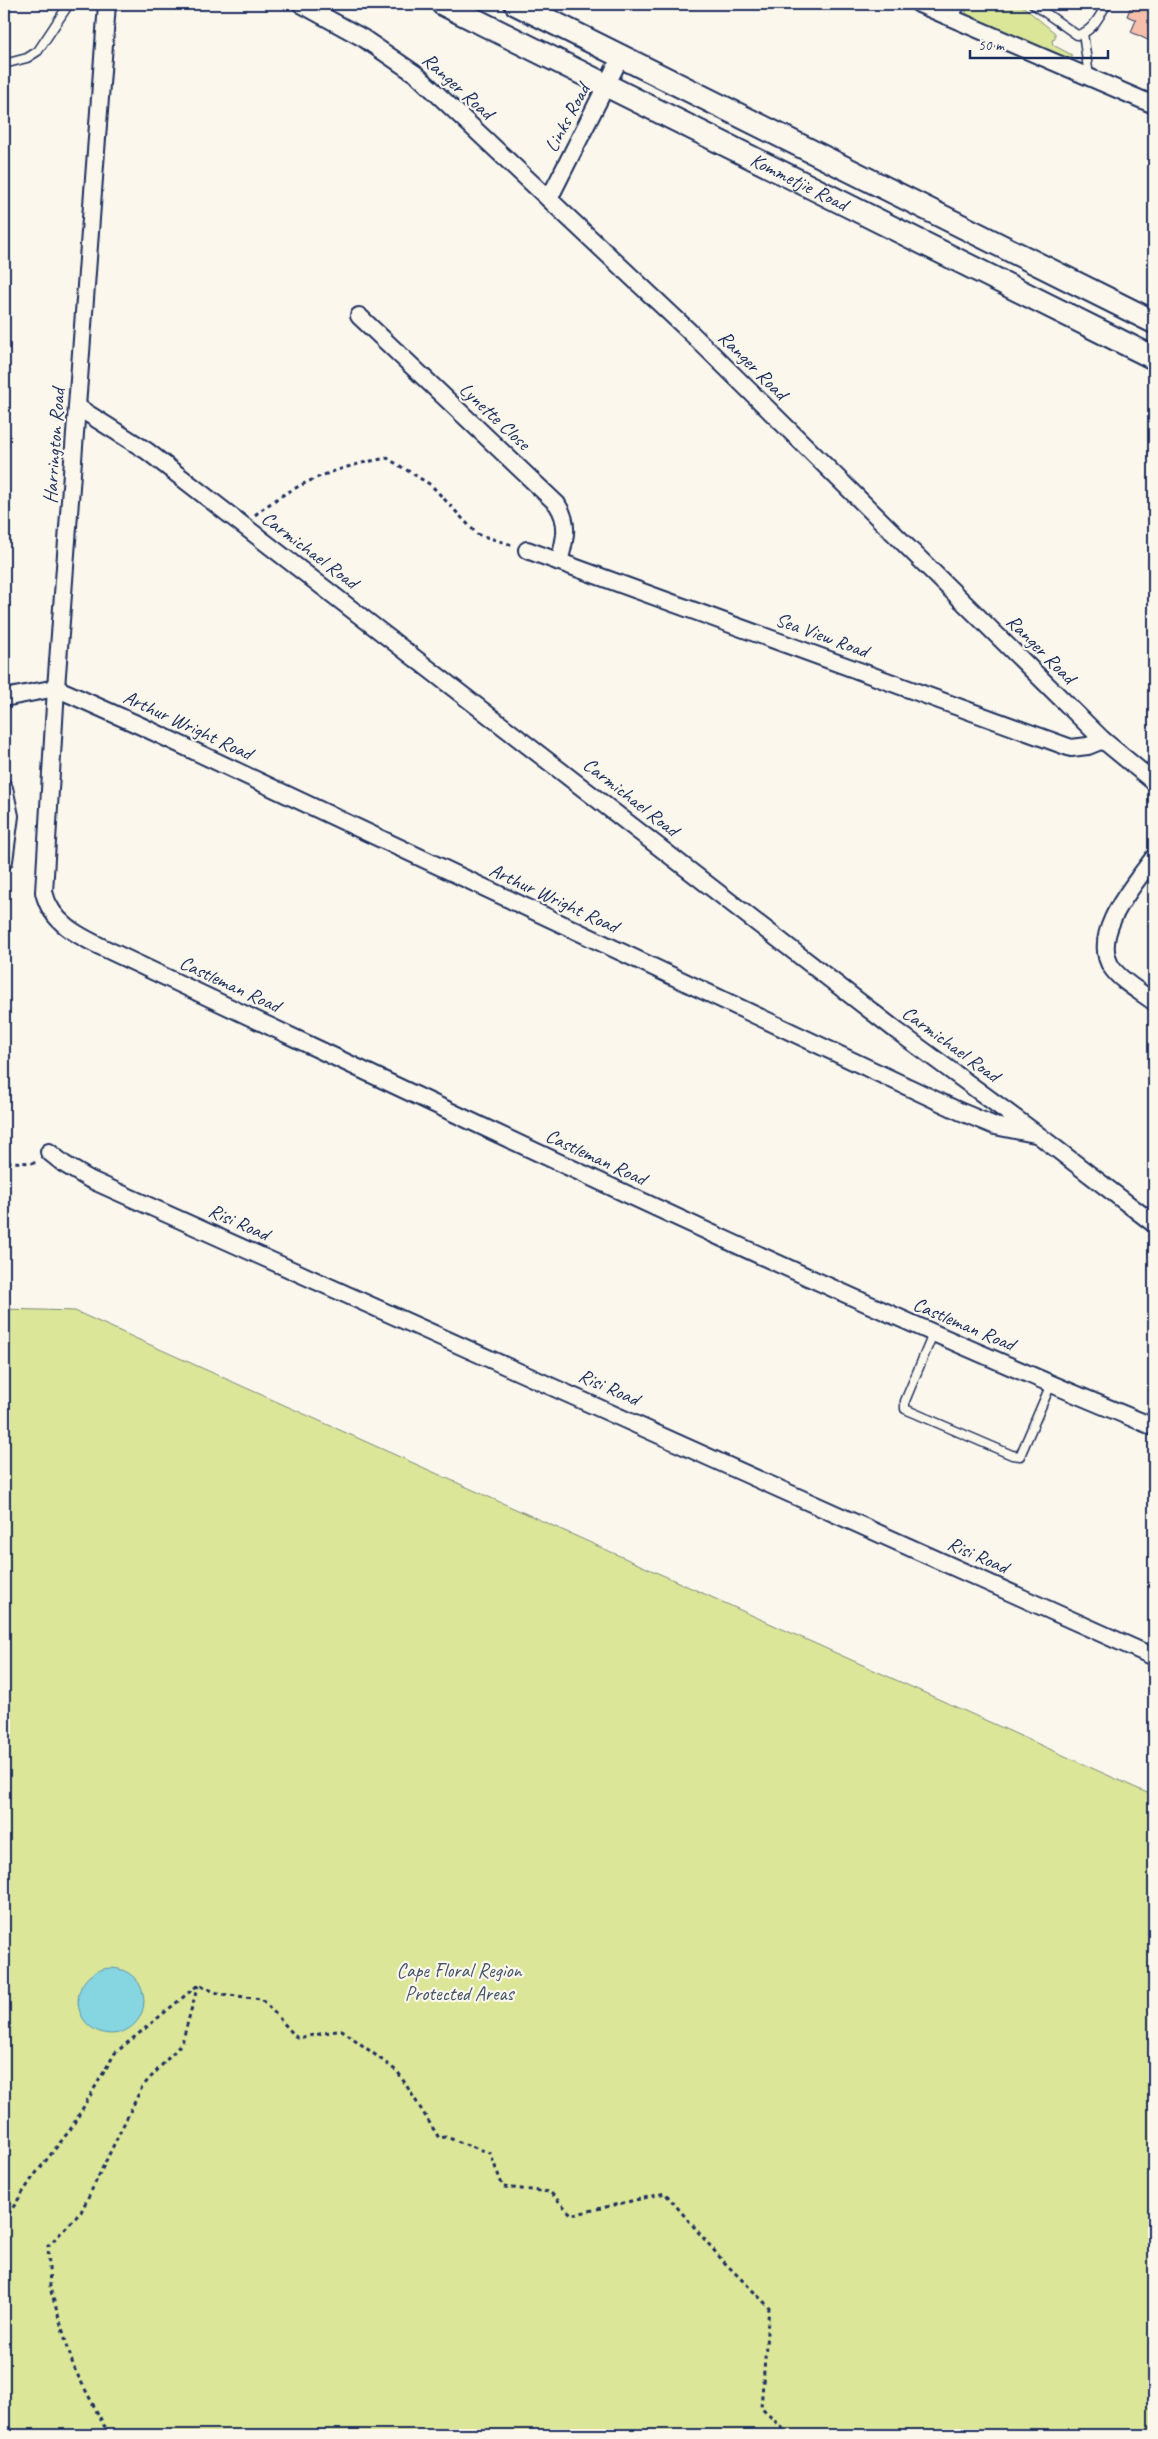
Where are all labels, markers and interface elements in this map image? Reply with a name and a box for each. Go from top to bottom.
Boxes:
scale bar [970,28,1108,60]
text: 50 m [978,36,1005,55]
street label: Ranger Road [417,47,501,127]
street label: Links Road [539,77,597,156]
street label: Kommetjie Road [746,147,855,217]
street label: Ranger Road [713,325,795,407]
street label: Lynette Close [454,377,537,456]
street label: Harrington Road [38,385,71,504]
street label: Carmichael Road [257,506,366,596]
street label: Sea View Road [772,607,875,664]
street label: Ranger Road [1001,609,1083,691]
street label: Arthur Wright Road [119,684,259,767]
street label: Carmichael Road [578,752,686,844]
street label: Arthur Wright Road [485,857,625,940]
street label: Castleman Road [176,950,287,1020]
street label: Carmichael Road [897,1000,1007,1090]
street label: Castleman Road [542,1123,653,1193]
street label: Risi Road [205,1198,276,1248]
street label: Castleman Road [909,1291,1022,1358]
street label: Risi Road [575,1363,646,1413]
street label: Risi Road [944,1531,1015,1581]
park label: Cape Floral Region Protected Areas [397,1958,522,2006]

